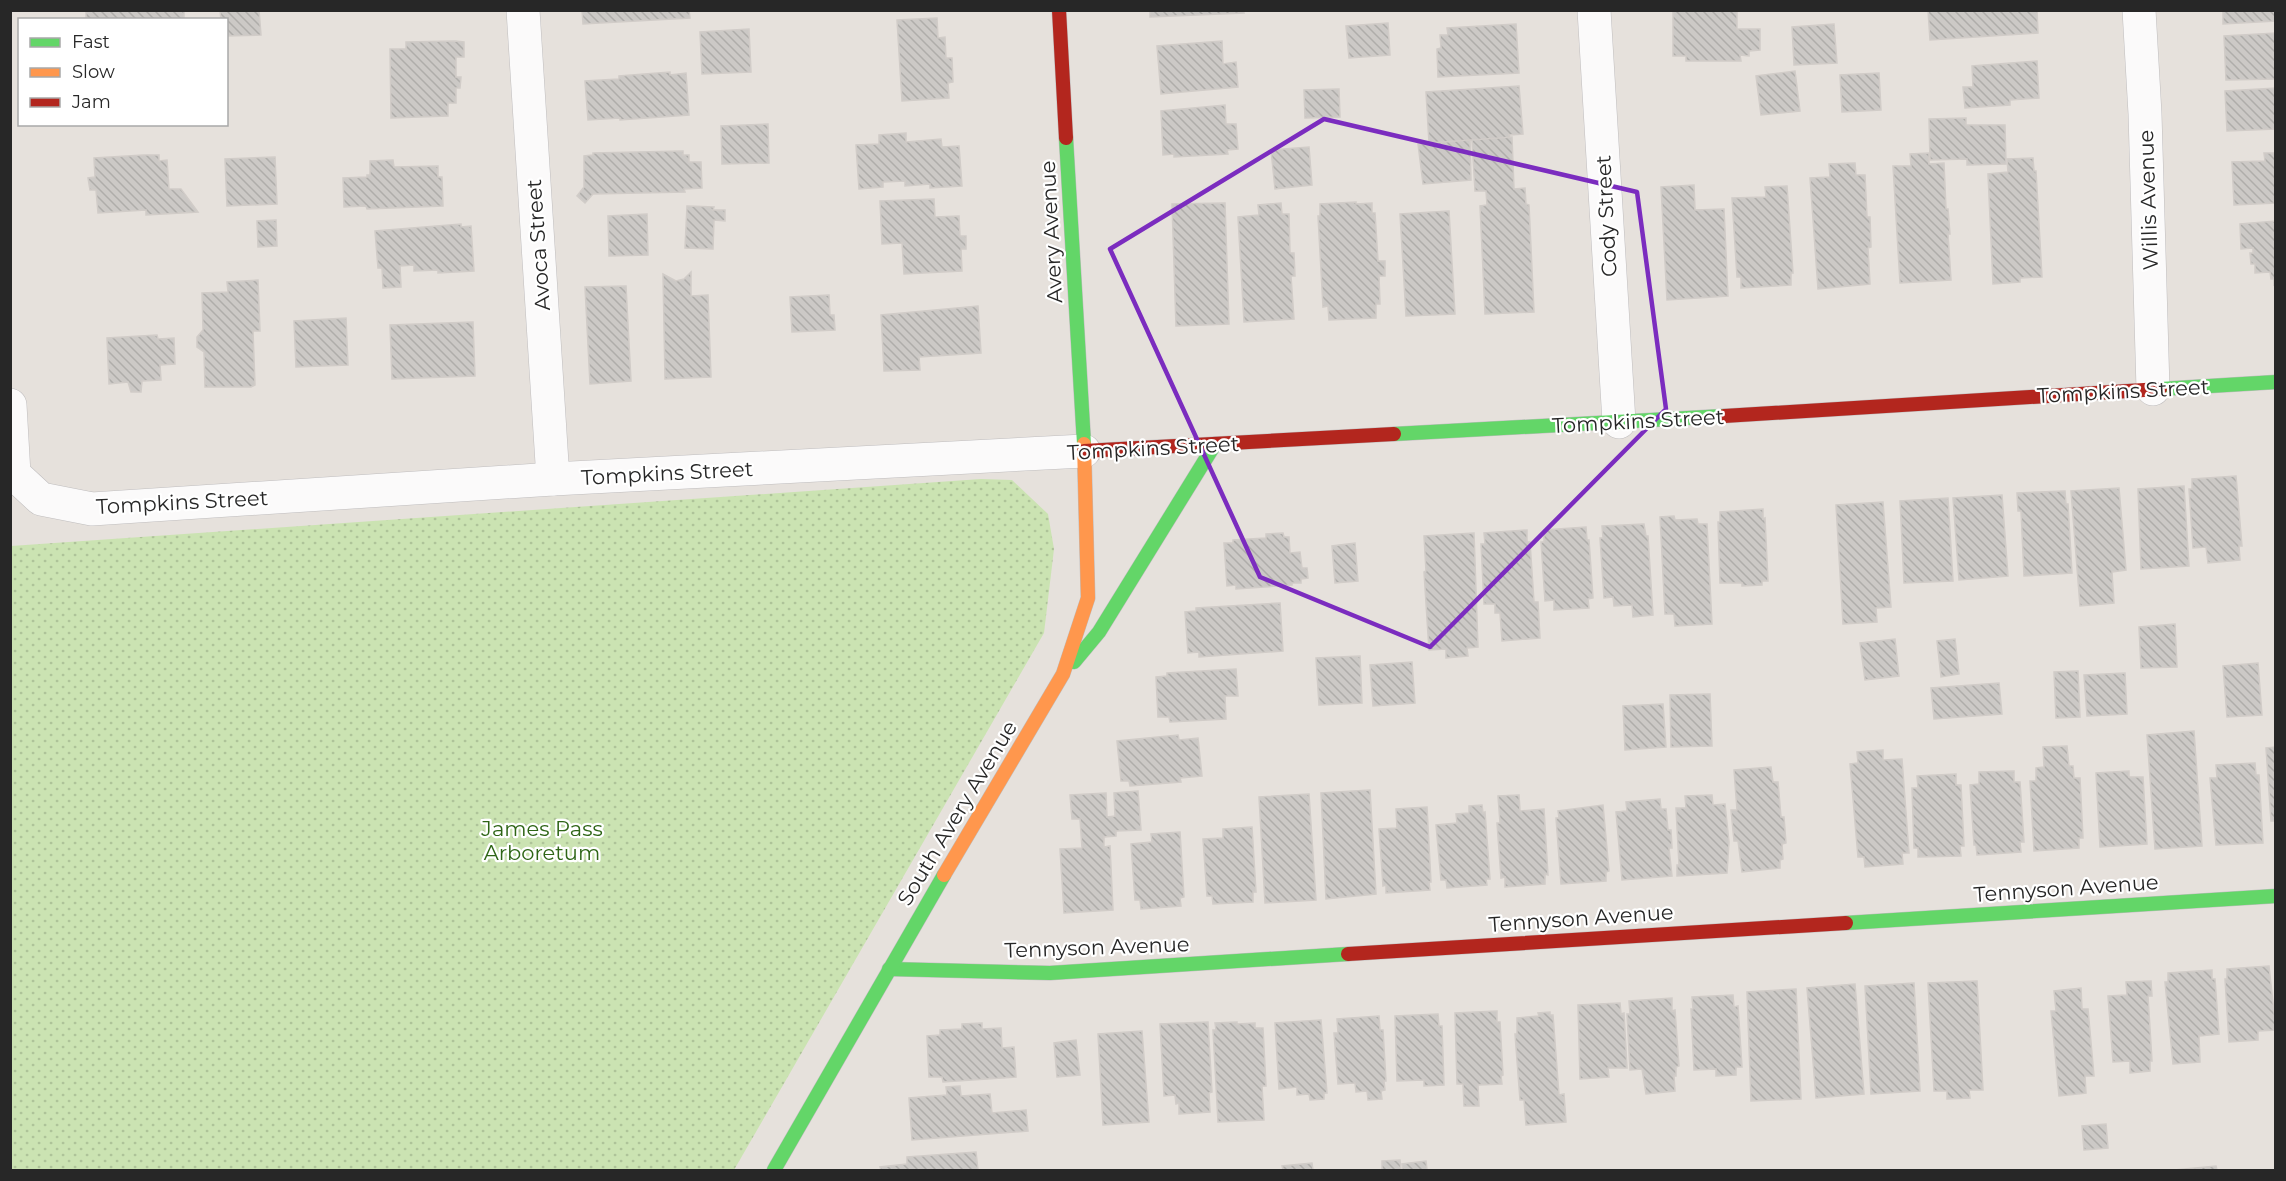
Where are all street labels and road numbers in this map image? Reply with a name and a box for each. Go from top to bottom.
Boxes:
street label: Willis Avenue [2133,129,2163,271]
street label: Cody Street [1590,154,1622,278]
street label: Avery Avenue [1035,160,1067,304]
street label: Avoca Street [521,178,555,312]
street label: Tompkins Street [2036,374,2210,408]
street label: Tompkins Street [1551,404,1725,438]
street label: Tompkins Street [1066,431,1240,465]
street label: Tompkins Street [580,456,754,490]
street label: Tompkins Street [95,485,269,519]
street label: South Avery Avenue [892,716,1022,910]
street label: Tennyson Avenue [1973,869,2159,907]
street label: Tennyson Avenue [1488,899,1674,937]
street label: Tennyson Avenue [1004,931,1190,963]

